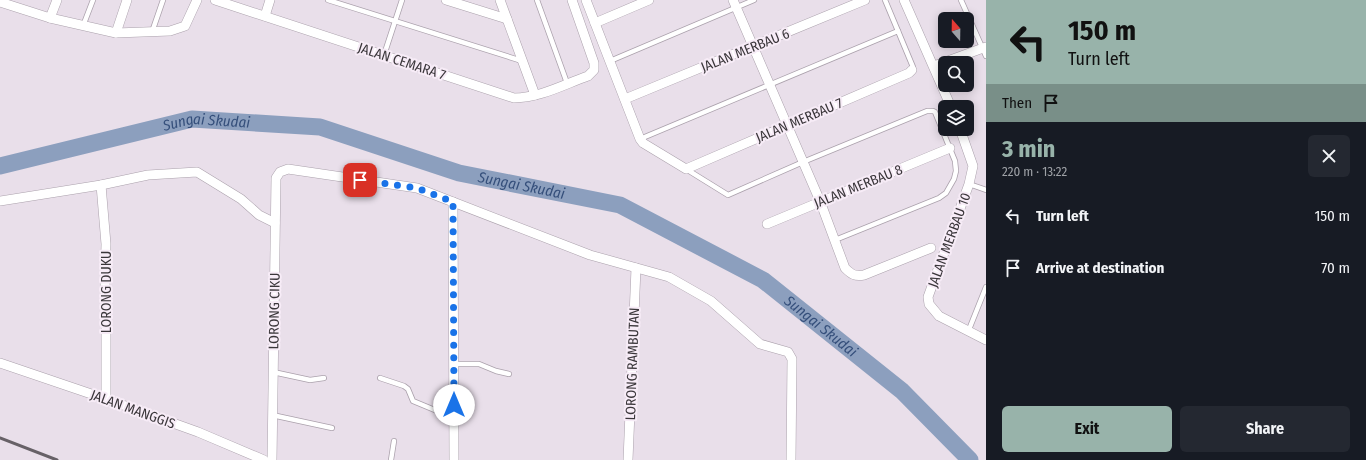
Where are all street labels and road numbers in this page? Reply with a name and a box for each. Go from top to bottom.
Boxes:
street label: JALAN MERBAU 6 [698,25,792,76]
street label: JALAN CEMARA 7 [356,39,448,84]
street label: JALAN MERBAU 7 [753,94,845,146]
street label: JALAN MERBAU 8 [811,161,905,212]
street label: JALAN MERBAU 10 [924,190,975,290]
street label: LORONG DUKU [98,251,115,333]
street label: LORONG CIKU [265,272,284,350]
street label: LORONG RAMBUTAN [622,307,643,421]
street label: JALAN MANGGIS [88,386,178,433]

